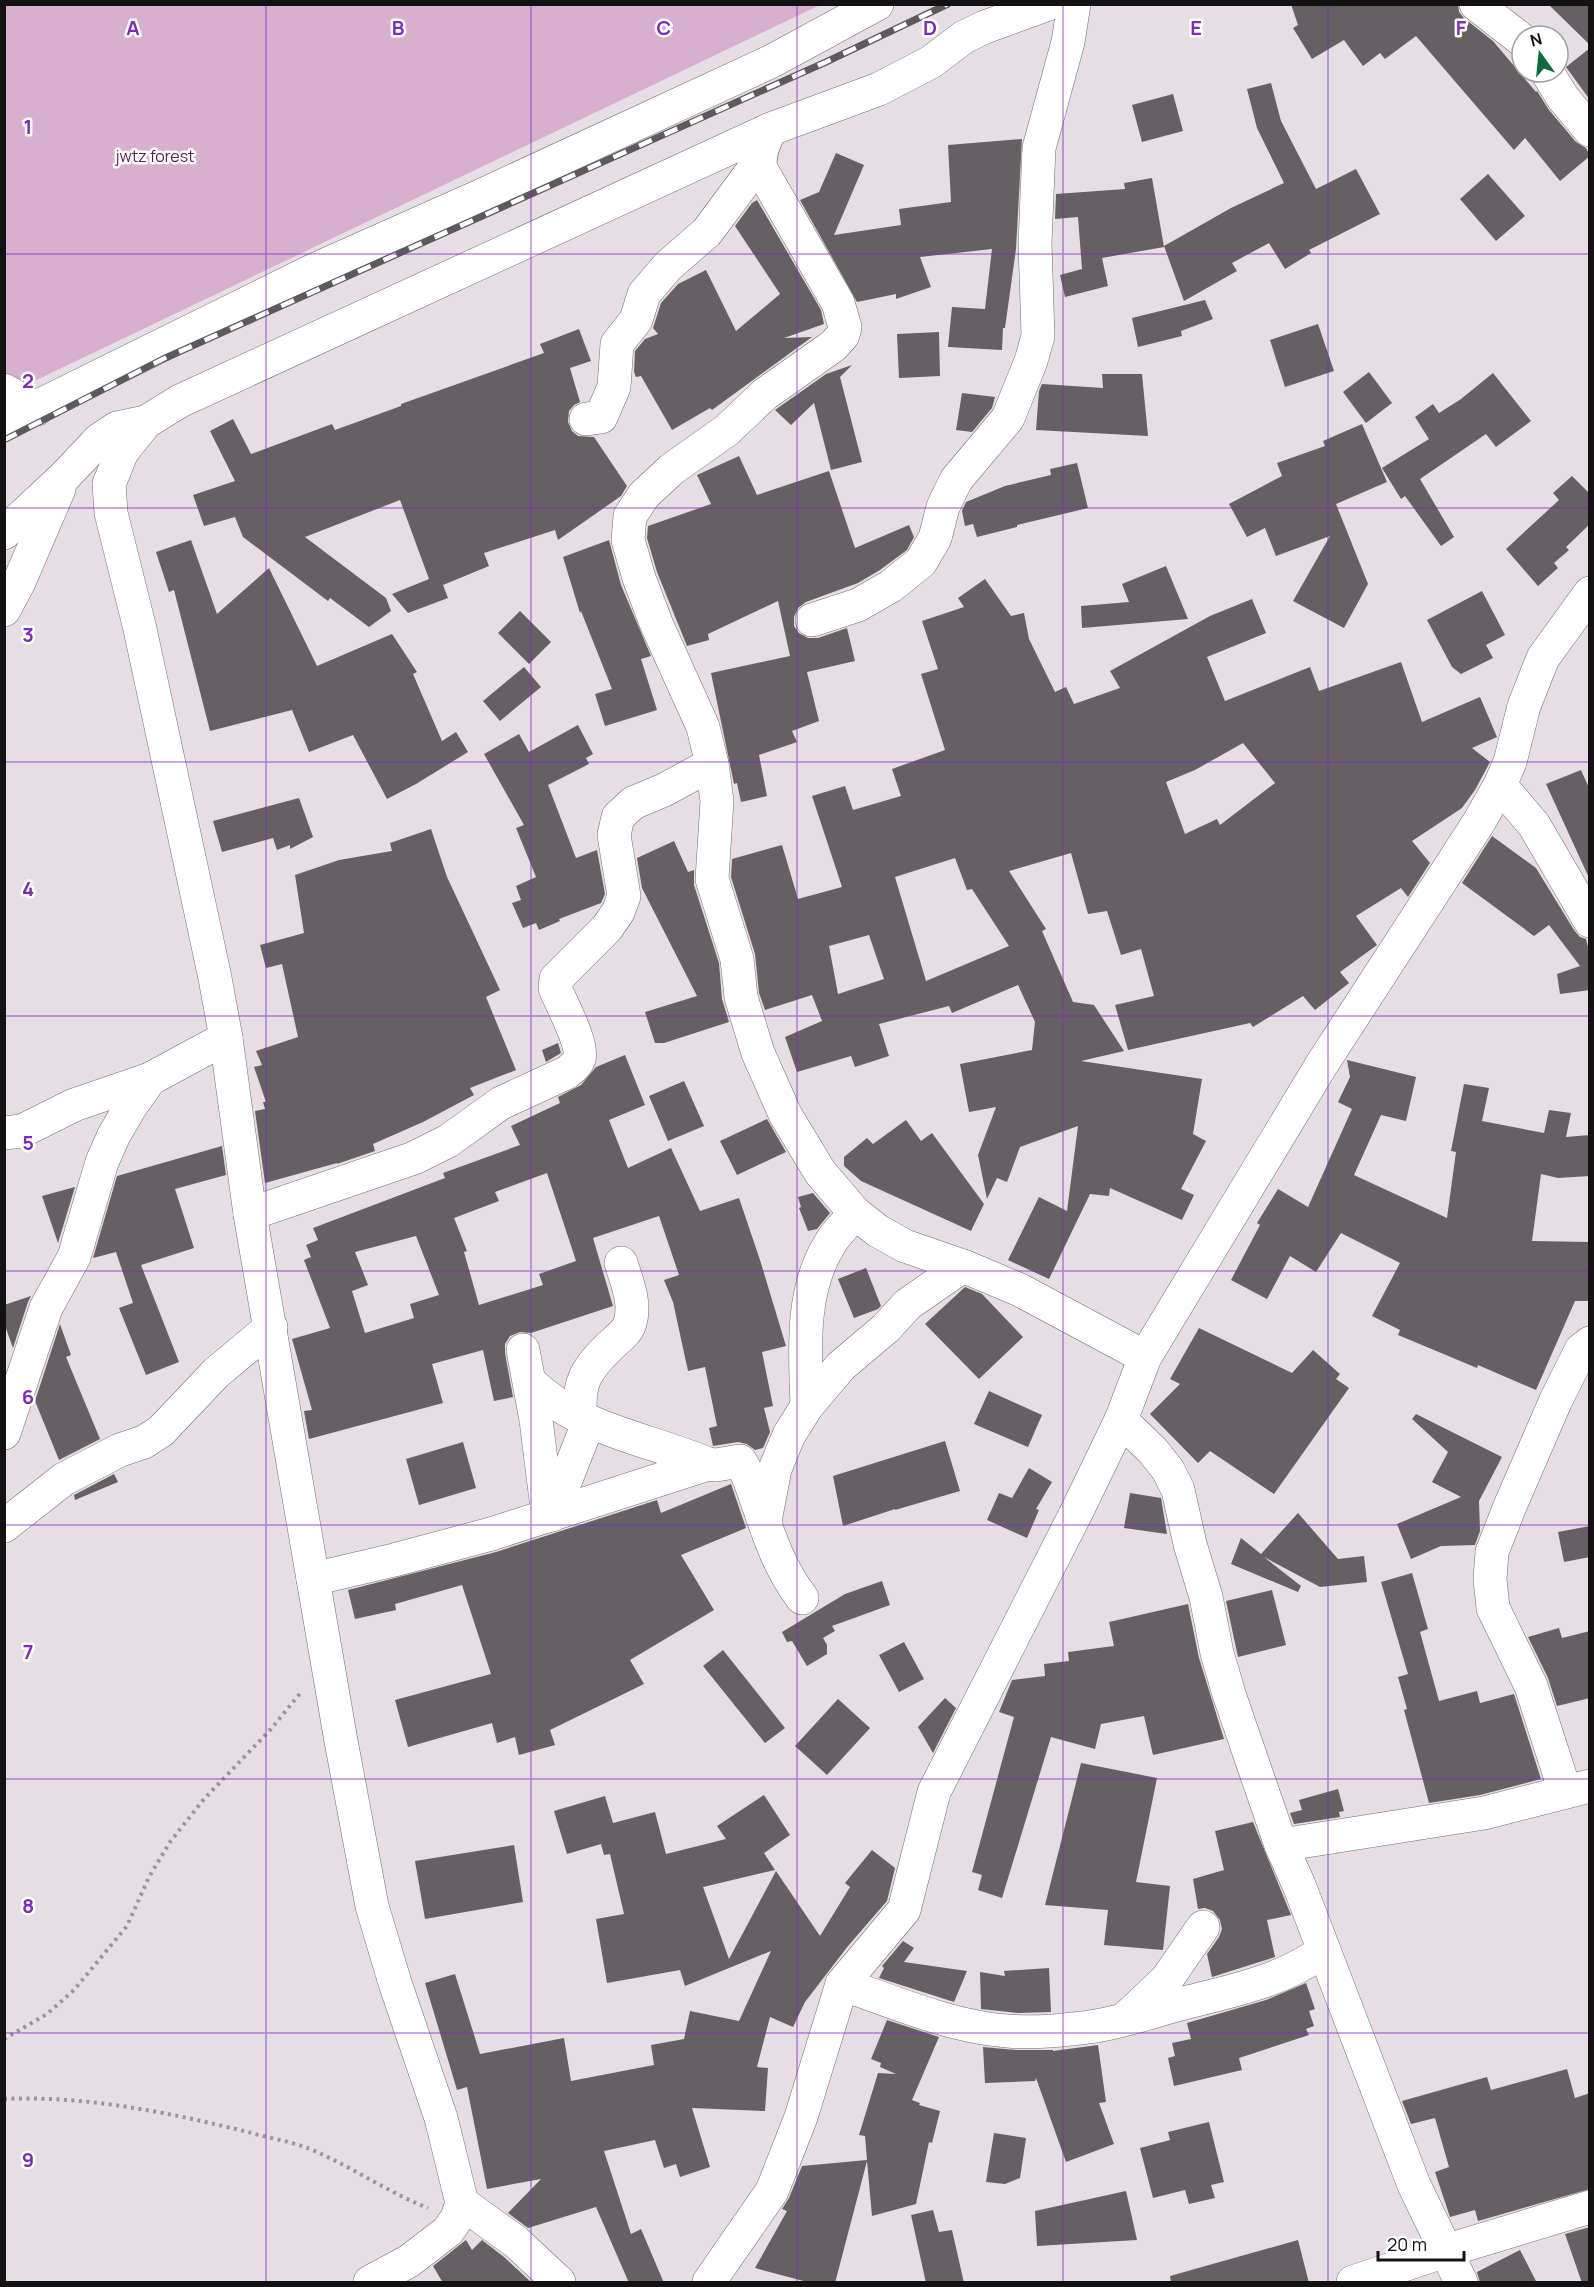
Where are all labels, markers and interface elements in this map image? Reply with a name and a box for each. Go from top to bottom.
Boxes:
text: A [126,14,140,41]
text: B [392,14,405,41]
text: C [657,14,671,41]
text: D [923,14,937,41]
text: E [1190,14,1202,41]
text: F [1456,14,1467,41]
north arrow [1510,24,1570,84]
text: N [1528,27,1545,52]
text: 1 [24,113,32,140]
park label: jwtz forest [115,145,194,167]
text: 2 [22,367,34,394]
text: 3 [22,621,34,648]
text: 4 [22,875,34,902]
text: 5 [22,1129,34,1156]
text: 6 [22,1383,34,1410]
text: 7 [23,1638,33,1665]
text: 8 [22,1892,34,1919]
text: 9 [22,2146,34,2173]
scale bar [1378,2224,1464,2262]
text: 20 m [1387,2232,1427,2256]

